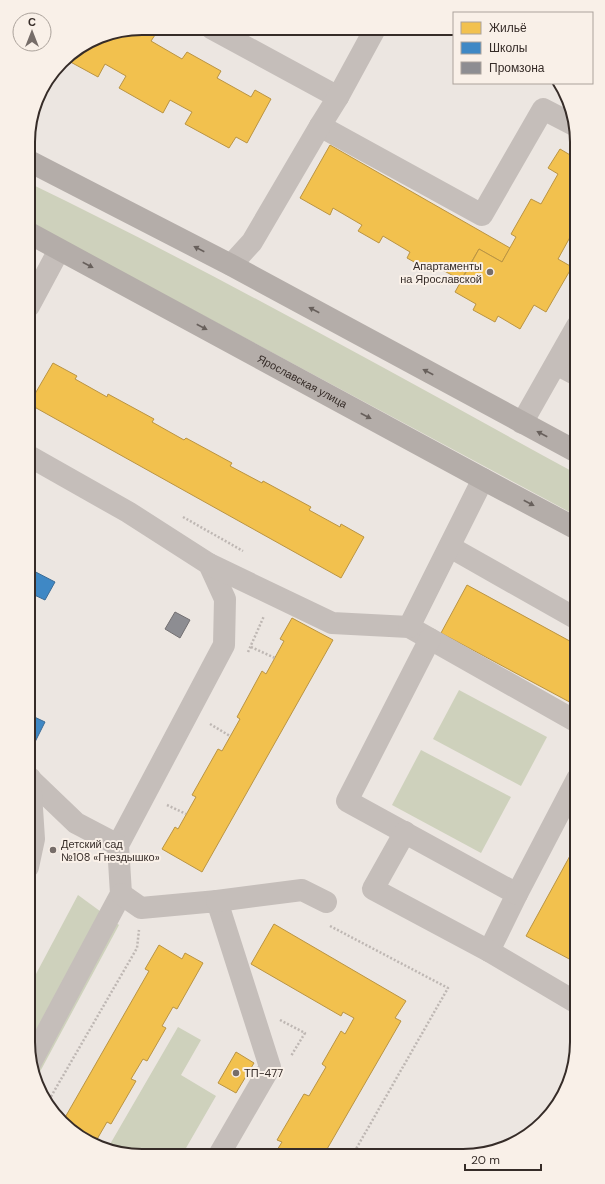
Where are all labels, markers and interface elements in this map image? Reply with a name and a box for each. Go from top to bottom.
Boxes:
north arrow [12,12,52,52]
legend [453,12,593,84]
text: С [28,15,36,29]
text: Жильё [489,20,527,36]
text: Школы [489,40,527,56]
text: Промзона [489,60,545,76]
one-way arrow [193,246,205,252]
place label: Апартаменты на Ярославской [400,259,482,286]
one-way arrow [82,262,94,269]
marker: Апартаменты на Ярославской [485,267,495,277]
one-way arrow [308,307,320,313]
one-way arrow [196,324,208,330]
street label: Ярославская улица [255,351,350,412]
one-way arrow [422,369,434,375]
one-way arrow [360,412,372,419]
one-way arrow [537,431,548,437]
one-way arrow [523,500,534,507]
place label: Детский сад №108 «Гнездышко» [61,837,160,864]
marker: Детский сад №108 «Гнездышко» [48,845,58,855]
place label: ТП-477 [244,1066,283,1080]
marker: ТП-477 [231,1068,241,1078]
scale bar [465,1146,541,1172]
text: 20 m [471,1152,500,1168]

